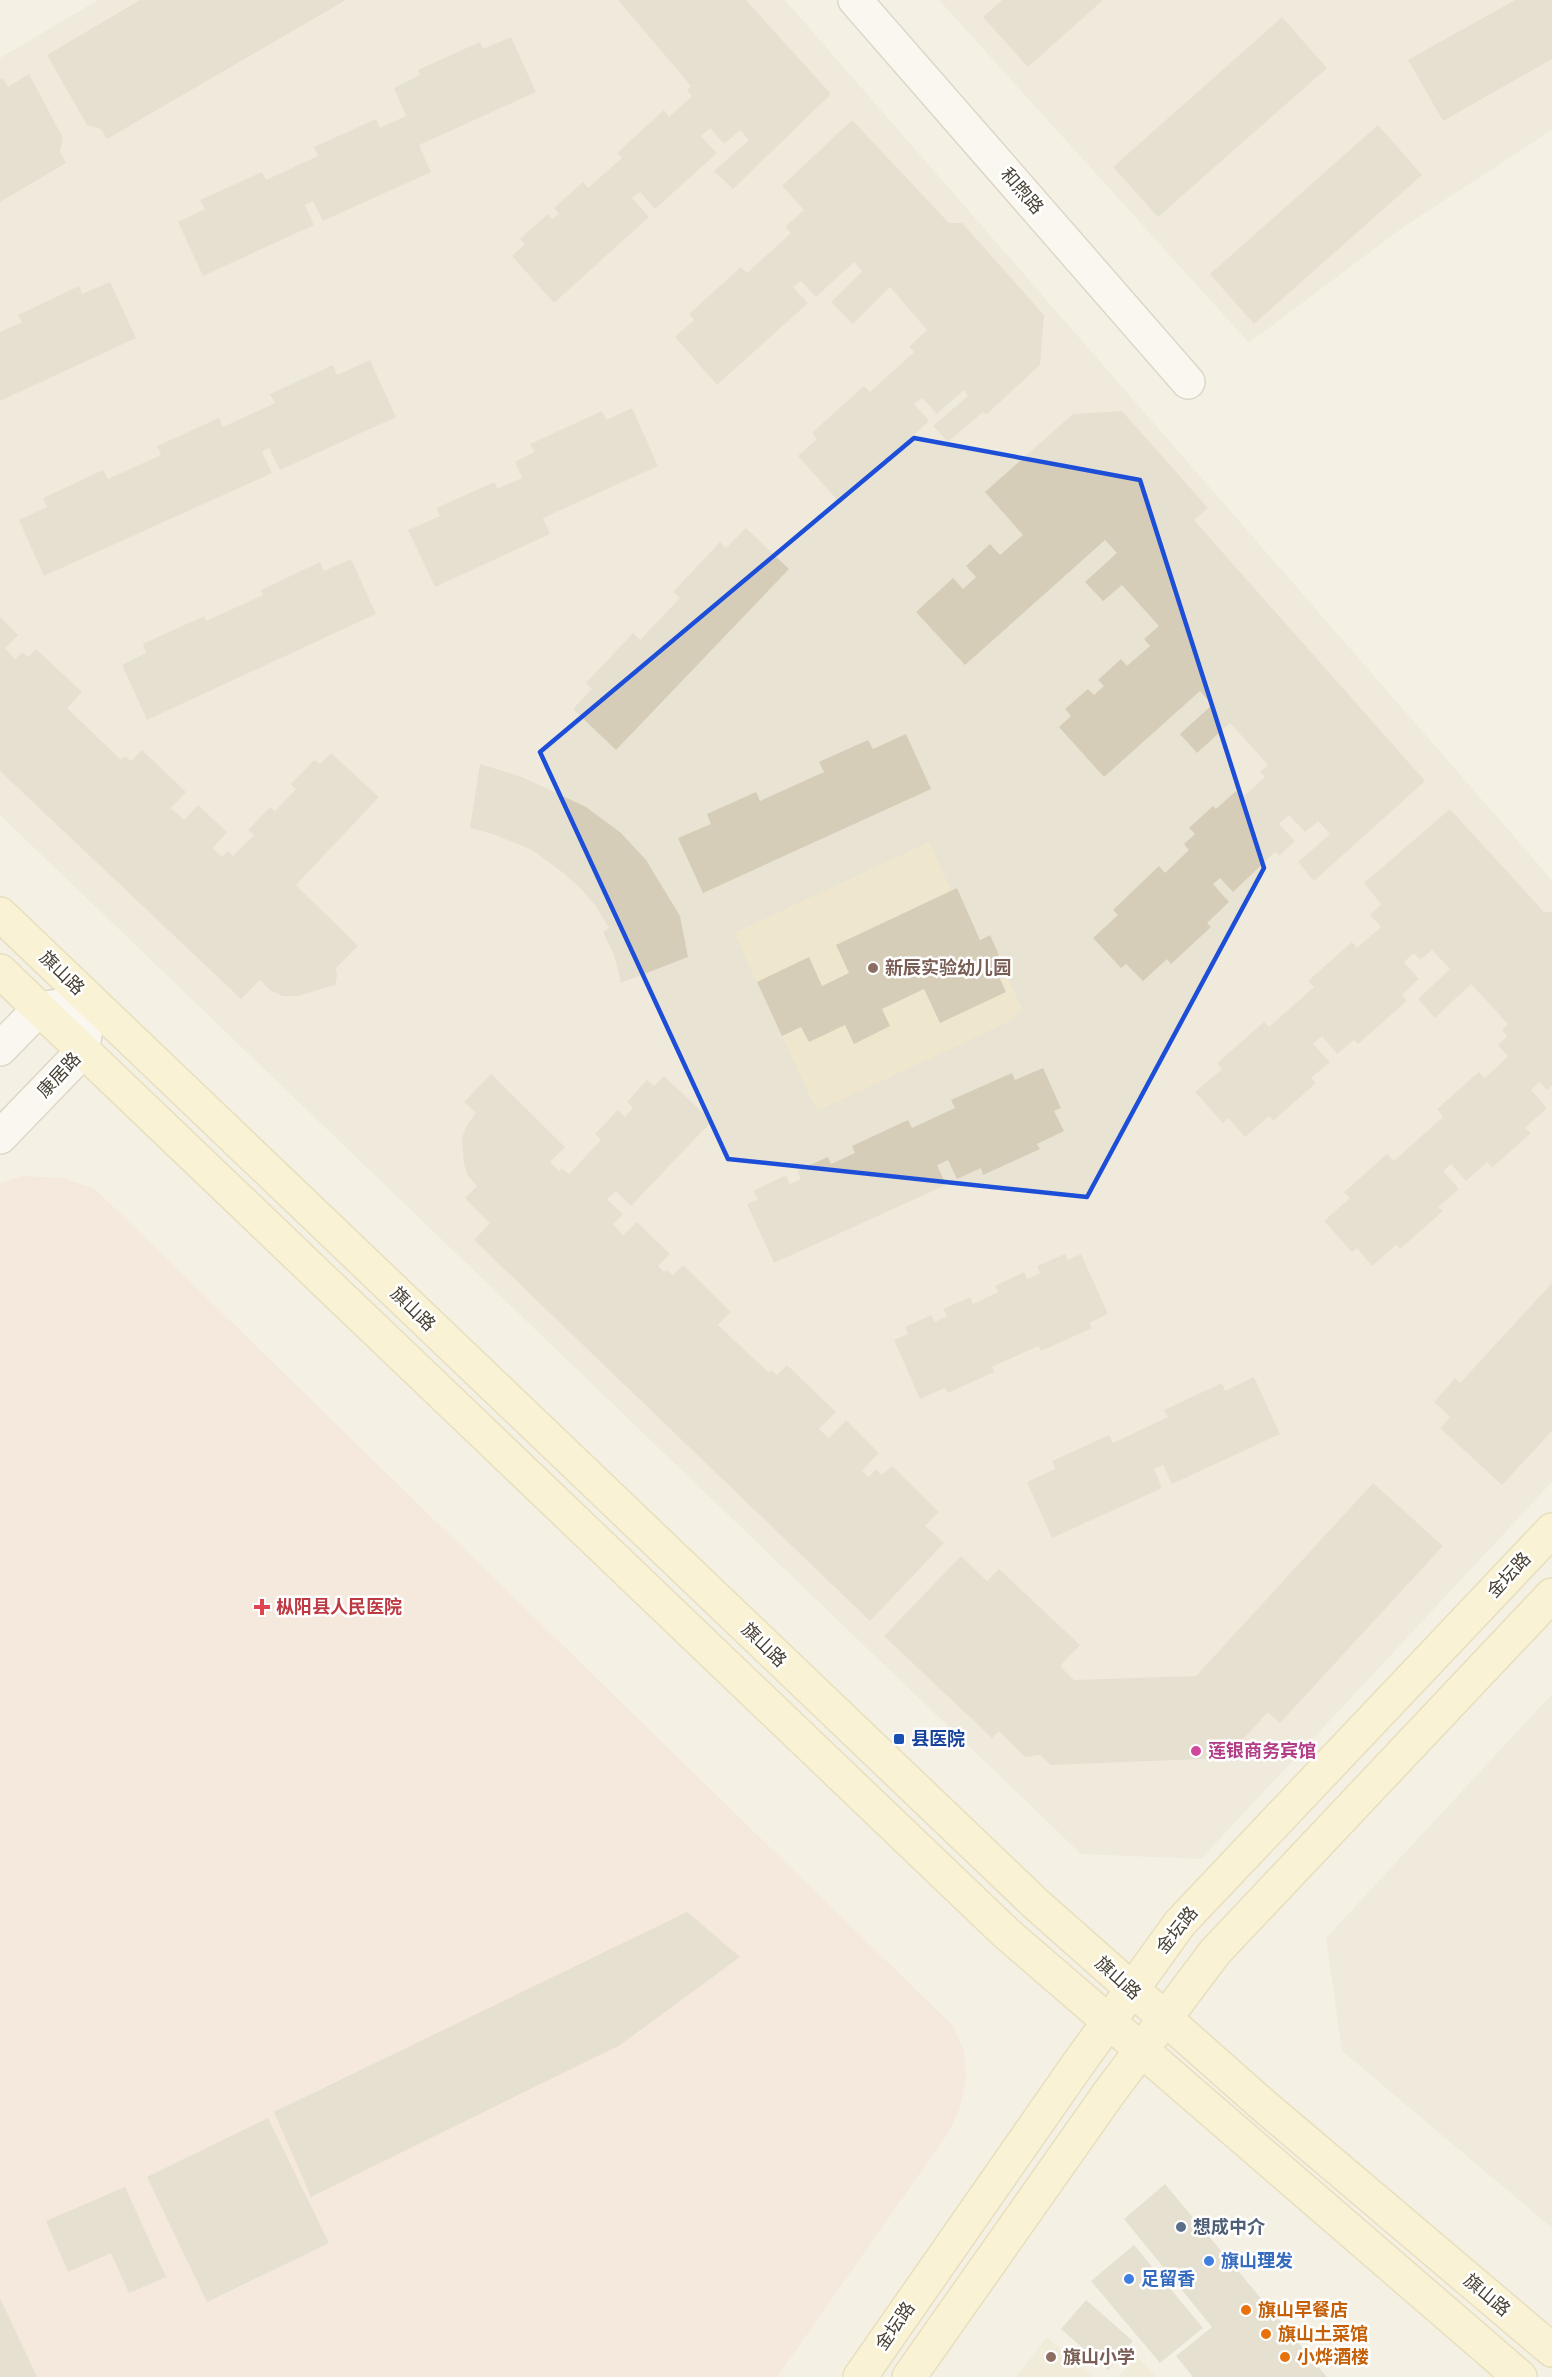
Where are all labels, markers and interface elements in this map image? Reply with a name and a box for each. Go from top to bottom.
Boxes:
street label: 和煦路 [996,163,1049,219]
street label: 旗山路 [35,946,90,1000]
place label: 新辰实验幼儿园 [885,956,1011,979]
marker: 新辰实验幼儿园 [866,961,880,975]
street label: 康居路 [32,1047,85,1102]
street label: 旗山路 [386,1282,441,1336]
street label: 金坛路 [1482,1547,1535,1602]
place label: 枞阳县人民医院 [276,1595,402,1618]
marker: 枞阳县人民医院 [253,1598,271,1616]
street label: 旗山路 [737,1618,792,1672]
place label: 县医院 [911,1727,965,1750]
marker: 县医院 [892,1732,906,1746]
place label: 莲银商务宾馆 [1208,1739,1316,1762]
marker: 莲银商务宾馆 [1189,1744,1203,1758]
street label: 金坛路 [1151,1901,1203,1958]
street label: 旗山路 [1091,1951,1146,2004]
place label: 想成中介 [1193,2215,1266,2238]
marker: 想成中介 [1174,2220,1188,2234]
place label: 旗山理发 [1221,2249,1293,2272]
marker: 旗山理发 [1202,2254,1216,2268]
place label: 足留香 [1141,2267,1195,2290]
street label: 旗山路 [1459,2268,1515,2321]
marker: 足留香 [1122,2272,1136,2286]
street label: 金坛路 [870,2297,919,2354]
place label: 旗山早餐店 [1258,2298,1348,2321]
marker: 旗山早餐店 [1239,2303,1253,2317]
place label: 旗山土菜馆 [1278,2322,1368,2345]
marker: 旗山土菜馆 [1259,2327,1273,2341]
place label: 旗山小学 [1063,2345,1135,2368]
place label: 小烨酒楼 [1297,2345,1369,2368]
marker: 旗山小学 [1044,2350,1058,2364]
marker: 小烨酒楼 [1278,2350,1292,2364]

